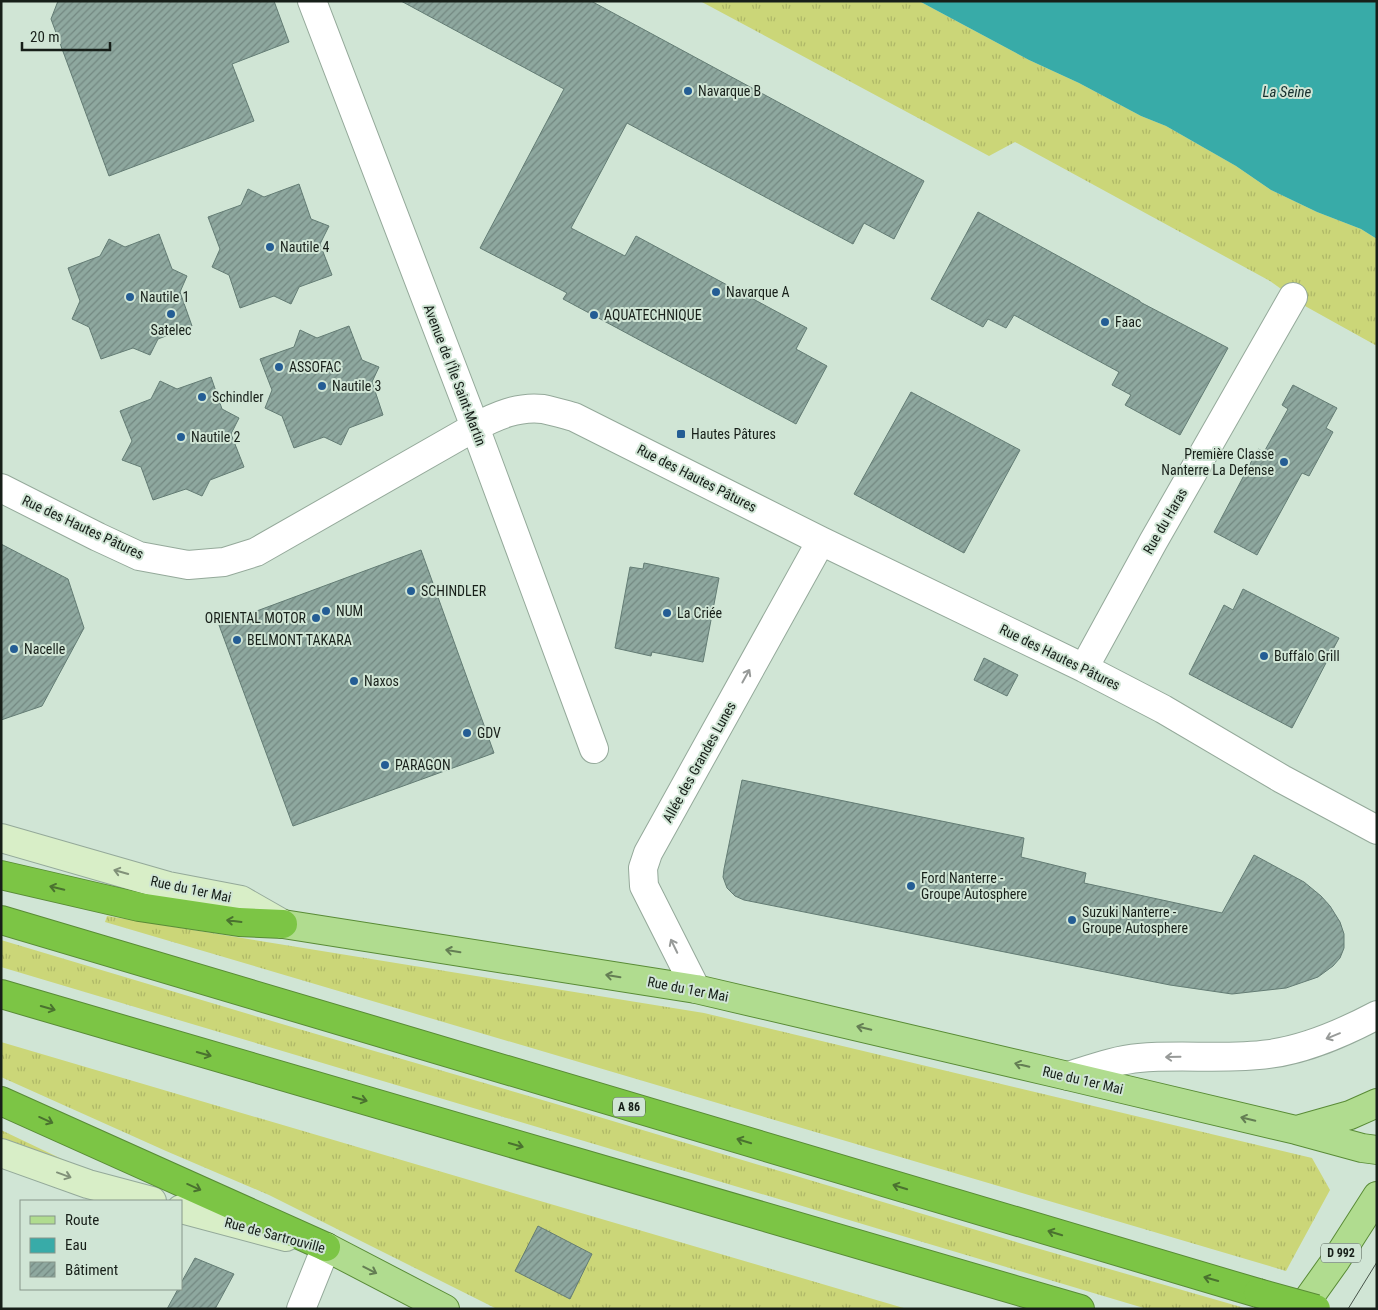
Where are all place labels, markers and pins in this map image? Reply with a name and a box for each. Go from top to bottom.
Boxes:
place label: Navarque B [698,83,761,99]
marker: Navarque B [682,85,694,97]
place label: Nautile 4 [280,239,329,255]
marker: Nautile 4 [264,241,276,253]
place label: Navarque A [726,284,790,300]
marker: Navarque A [710,286,722,298]
place label: Nautile 1 [140,289,189,305]
marker: Nautile 1 [124,291,136,303]
place label: AQUATECHNIQUE [604,307,702,323]
marker: Satelec [165,308,177,320]
marker: AQUATECHNIQUE [588,309,600,321]
place label: Faac [1115,314,1141,330]
marker: Faac [1099,316,1111,328]
place label: Satelec [151,322,191,338]
place label: ASSOFAC [289,359,342,375]
marker: ASSOFAC [273,361,285,373]
place label: Nautile 3 [332,378,381,394]
marker: Nautile 3 [316,380,328,392]
place label: Schindler [212,389,263,405]
marker: Schindler [196,391,208,403]
place label: Hautes Pâtures [691,426,776,442]
marker: Hautes Pâtures [675,428,687,440]
place label: Nautile 2 [191,429,240,445]
marker: Nautile 2 [175,431,187,443]
place label: Première Classe Nanterre La Defense [1161,446,1274,478]
marker: Première Classe Nanterre La Defense [1278,456,1290,468]
place label: SCHINDLER [421,583,487,599]
marker: SCHINDLER [405,585,417,597]
place label: NUM [336,603,363,619]
marker: NUM [320,605,332,617]
place label: La Criée [677,605,723,621]
marker: La Criée [661,607,673,619]
place label: ORIENTAL MOTOR [205,610,307,626]
marker: ORIENTAL MOTOR [310,612,322,624]
place label: BELMONT TAKARA [247,632,352,648]
marker: BELMONT TAKARA [231,634,243,646]
place label: Nacelle [24,641,66,657]
marker: Nacelle [8,643,20,655]
place label: Buffalo Grill [1274,648,1340,664]
marker: Buffalo Grill [1258,650,1270,662]
place label: Naxos [364,673,399,689]
marker: Naxos [348,675,360,687]
place label: GDV [477,725,501,741]
marker: GDV [461,727,473,739]
place label: PARAGON [395,757,451,773]
marker: PARAGON [379,759,391,771]
place label: Ford Nanterre - Groupe Autosphere [921,870,1027,902]
marker: Ford Nanterre - Groupe Autosphere [905,880,917,892]
place label: Suzuki Nanterre - Groupe Autosphere [1082,904,1188,936]
marker: Suzuki Nanterre - Groupe Autosphere [1066,914,1078,926]

